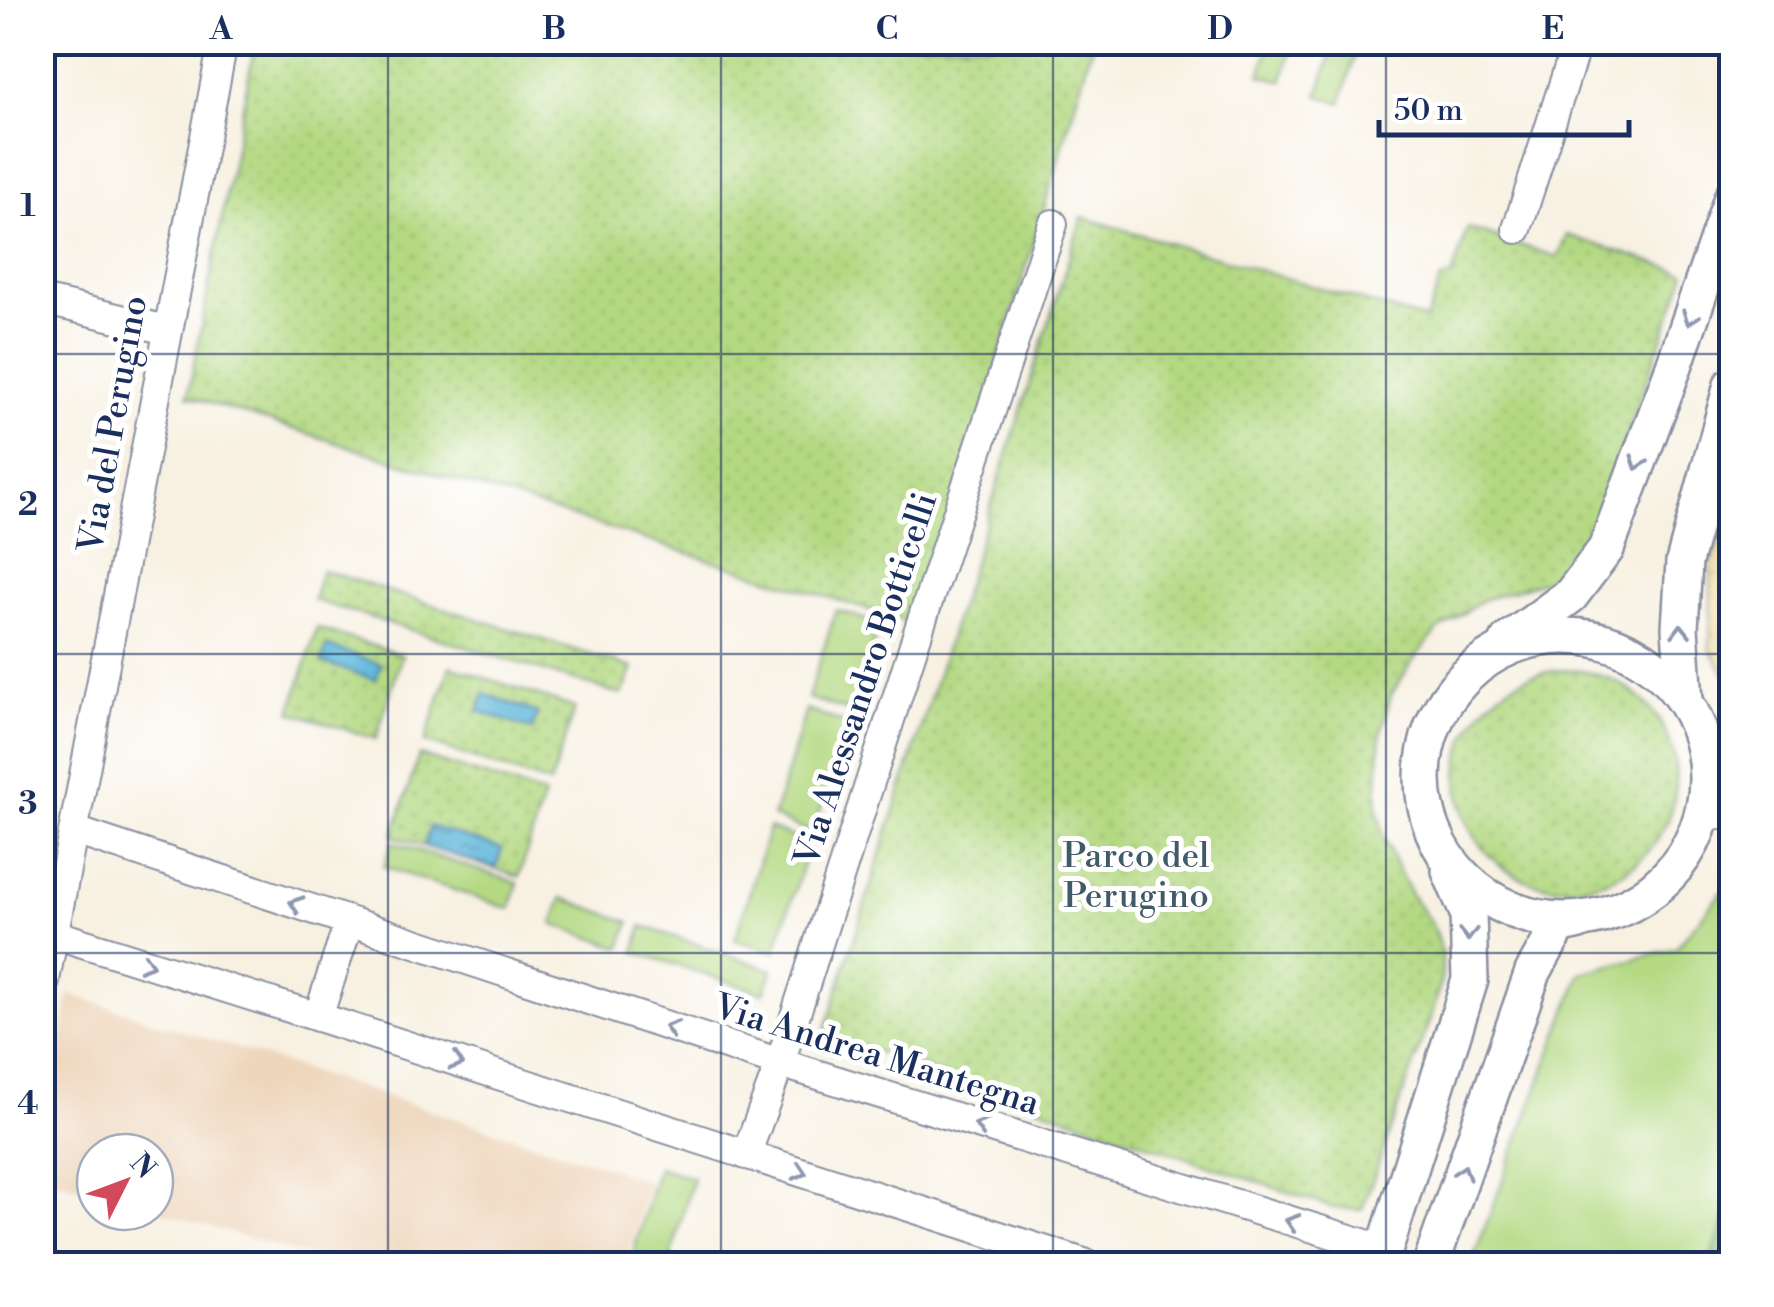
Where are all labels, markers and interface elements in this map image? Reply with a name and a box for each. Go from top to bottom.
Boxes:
text: A [209,9,234,49]
text: B [542,9,566,49]
text: C [876,9,898,49]
text: D [1207,9,1233,49]
text: E [1542,9,1564,49]
scale bar [1379,75,1629,137]
text: 50 m [1394,92,1463,130]
text: 1 [20,186,36,226]
street label: Via del Perugino [70,292,157,557]
one-way arrow [1682,309,1702,326]
one-way arrow [1629,454,1650,471]
text: 2 [18,485,38,525]
street label: Via Alessandro Botticelli [785,487,947,873]
one-way arrow [1670,623,1692,638]
text: 3 [18,784,38,824]
park label: Parco del Perugino [1062,835,1210,918]
one-way arrow [289,896,306,916]
one-way arrow [1458,927,1479,943]
one-way arrow [138,952,155,972]
street label: Via Andrea Mantegna [708,985,1045,1125]
one-way arrow [664,1020,681,1040]
one-way arrow [448,1050,465,1070]
text: 4 [17,1084,39,1124]
one-way arrow [974,1117,991,1138]
north arrow [75,1132,175,1232]
text: N [122,1146,163,1186]
one-way arrow [791,1161,808,1181]
one-way arrow [1452,1165,1472,1182]
one-way arrow [1284,1213,1301,1234]

